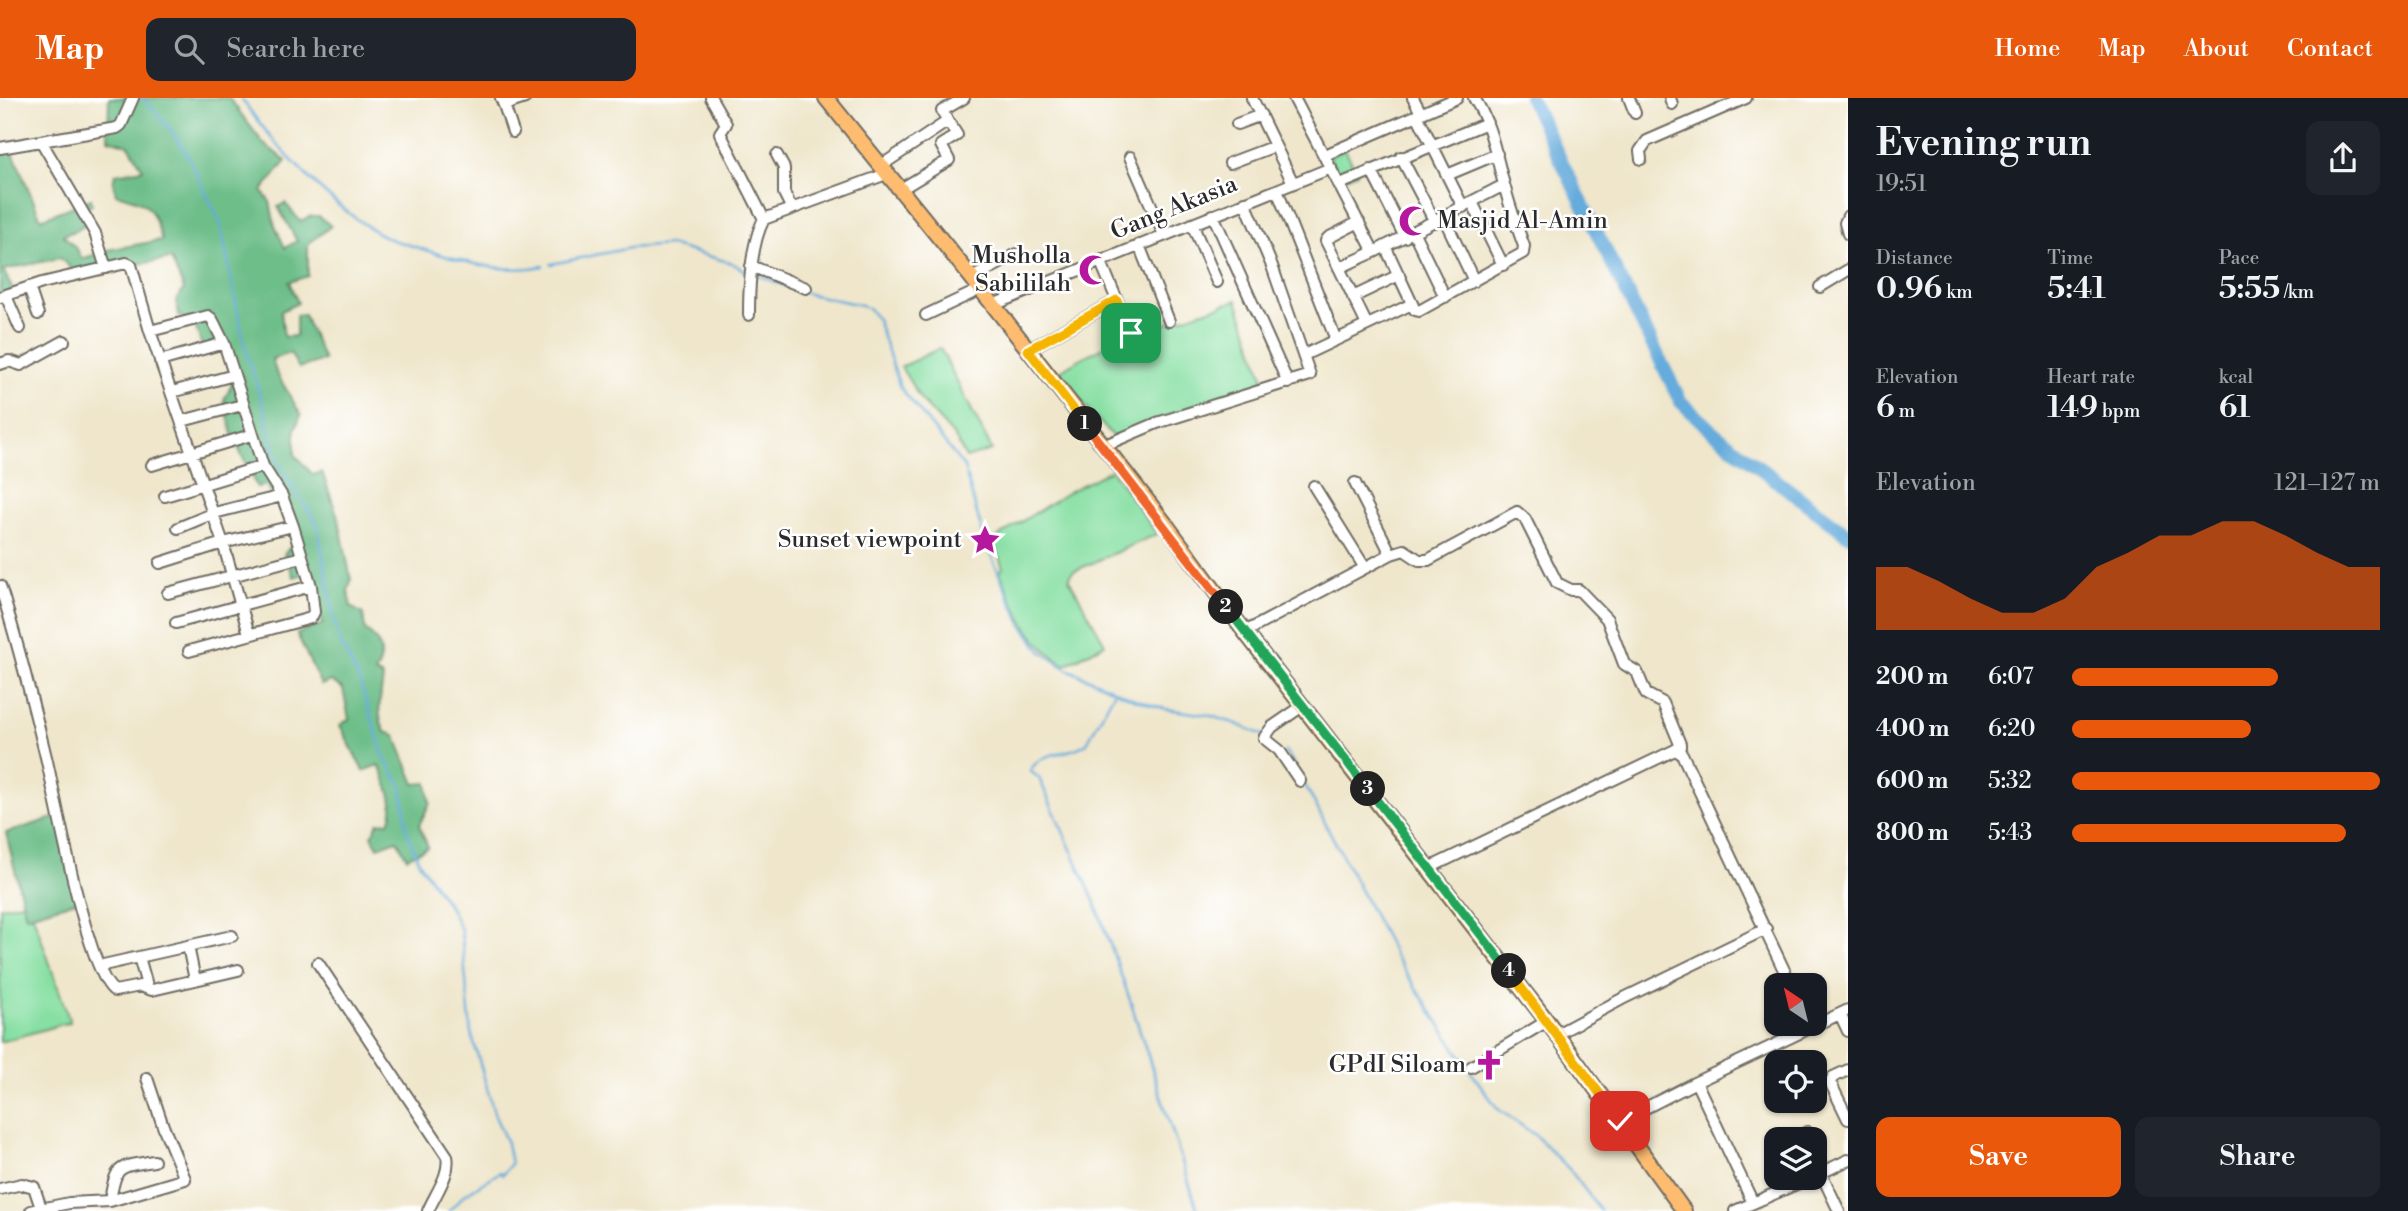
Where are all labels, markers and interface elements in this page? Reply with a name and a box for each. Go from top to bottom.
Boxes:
search box [146,18,636,81]
text: Map [35,29,104,70]
icon: search [170,30,208,68]
text: Search here [226,33,365,65]
text: Home [1995,34,2060,64]
text: Map [2098,34,2146,64]
text: About [2184,34,2249,64]
text: Contact [2287,34,2373,64]
text: Evening run [1876,120,2091,167]
button: share [2306,121,2380,195]
street label: Gang Akasia [1106,169,1243,247]
text: 19:51 [1876,170,1927,198]
mosque icon: Masjid Al-Amin [1397,204,1431,238]
place label: Masjid Al-Amin [1437,206,1608,236]
place label: Musholla Sabililah [971,241,1072,299]
text: Distance [1876,246,1953,270]
text: Time [2047,246,2093,270]
text: Pace [2219,246,2259,270]
mosque icon: Musholla Sabililah [1077,253,1111,287]
text: 0.96 [1876,270,1942,308]
text: 5:41 [2047,270,2106,308]
text: 5:55 [2219,270,2280,308]
text: km [1942,280,1973,304]
text: /km [2280,280,2314,304]
pin [1101,303,1161,363]
icon: arrive [1112,314,1150,352]
text: Elevation [1876,365,1958,389]
text: Heart rate [2047,365,2135,389]
text: kcal [2219,365,2253,389]
text: 6 [1876,389,1895,427]
text: 149 [2047,389,2098,427]
text: 61 [2219,389,2250,427]
text: m [1895,399,1915,423]
text: bpm [2098,399,2140,423]
pin: 1 [1068,406,1102,442]
text: 1 [1080,411,1089,435]
text: Elevation [1876,469,1976,497]
text: 121–127 m [2274,469,2380,497]
place icon: Sunset viewpoint [968,523,1002,557]
place label: Sunset viewpoint [778,525,962,555]
pin: 2 [1208,589,1244,624]
text: 2 [1220,594,1231,618]
text: 200 m [1876,663,1948,691]
text: 6:07 [1988,663,2034,691]
text: 400 m [1876,715,1949,743]
text: 6:20 [1988,715,2036,743]
text: 600 m [1876,767,1949,795]
text: 5:32 [1988,767,2032,795]
pin: 3 [1350,772,1386,806]
text: 3 [1362,776,1373,800]
text: 800 m [1876,819,1949,847]
text: 5:43 [1988,819,2032,847]
pin: 4 [1492,954,1526,988]
text: 4 [1502,958,1515,982]
north arrow [1764,973,1827,1036]
map controls [1764,973,1827,1190]
church icon: GPdI Siloam [1472,1048,1506,1082]
place label: GPdI Siloam [1329,1050,1466,1080]
button: locate [1764,1050,1827,1113]
pin [1590,1091,1650,1151]
icon: check [1601,1102,1639,1140]
button: Save [1876,1117,2121,1197]
button: Share [2135,1117,2380,1197]
button: layers [1764,1127,1827,1190]

